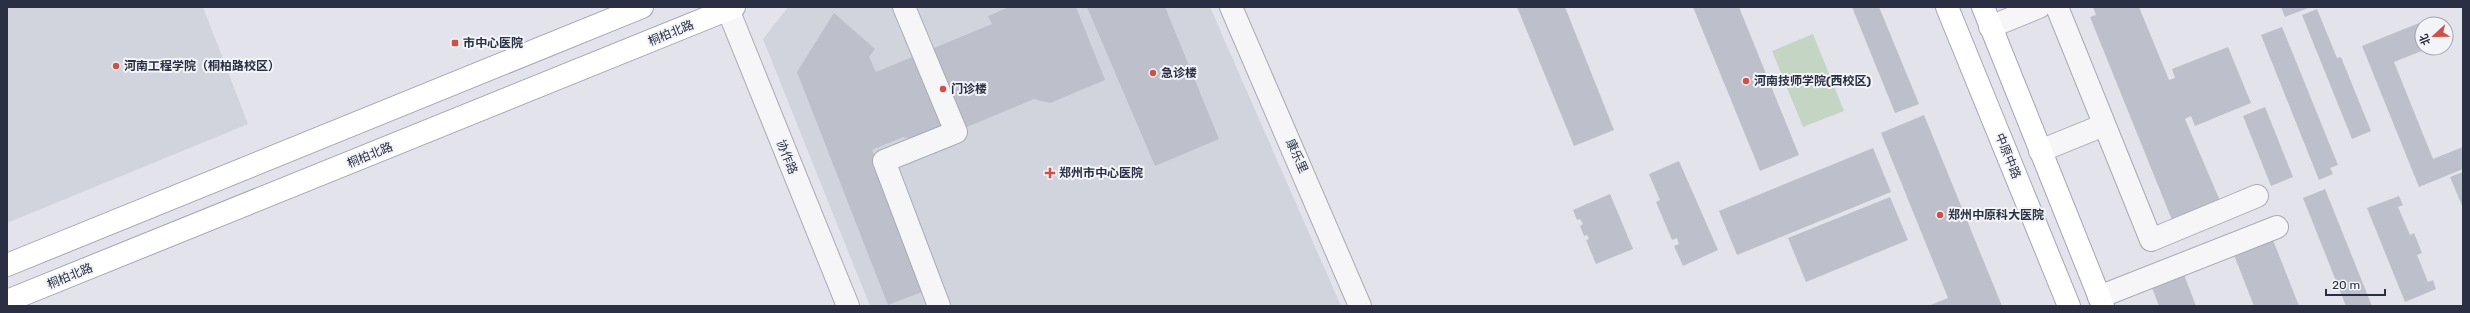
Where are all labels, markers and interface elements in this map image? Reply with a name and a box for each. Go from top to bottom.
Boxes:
north arrow [2414,16,2454,56]
street label: 桐柏北路 [646,18,696,48]
text: 北 [2417,32,2433,47]
place label: 市中心医院 [463,36,523,50]
marker: 市中心医院 [450,38,460,48]
place label: 河南工程学院（桐柏路校区） [124,59,280,73]
marker: 河南工程学院（桐柏路校区） [111,61,121,71]
place label: 急诊楼 [1161,66,1197,80]
marker: 急诊楼 [1148,68,1158,78]
place label: 河南技师学院(西校区) [1754,74,1872,88]
marker: 河南技师学院(西校区) [1741,76,1751,86]
place label: 门诊楼 [951,82,987,96]
marker: 门诊楼 [938,84,948,94]
street label: 中原中路 [1993,131,2023,181]
street label: 康乐里 [1283,137,1311,175]
street label: 协作路 [774,138,800,176]
street label: 桐柏北路 [345,140,395,170]
place label: 郑州市中心医院 [1059,166,1143,180]
marker: 郑州市中心医院 [1044,167,1056,179]
place label: 郑州中原科大医院 [1948,208,2044,222]
marker: 郑州中原科大医院 [1935,210,1945,220]
street label: 桐柏北路 [45,261,95,291]
scale bar [2326,271,2385,297]
text: 20 m [2332,278,2360,292]

